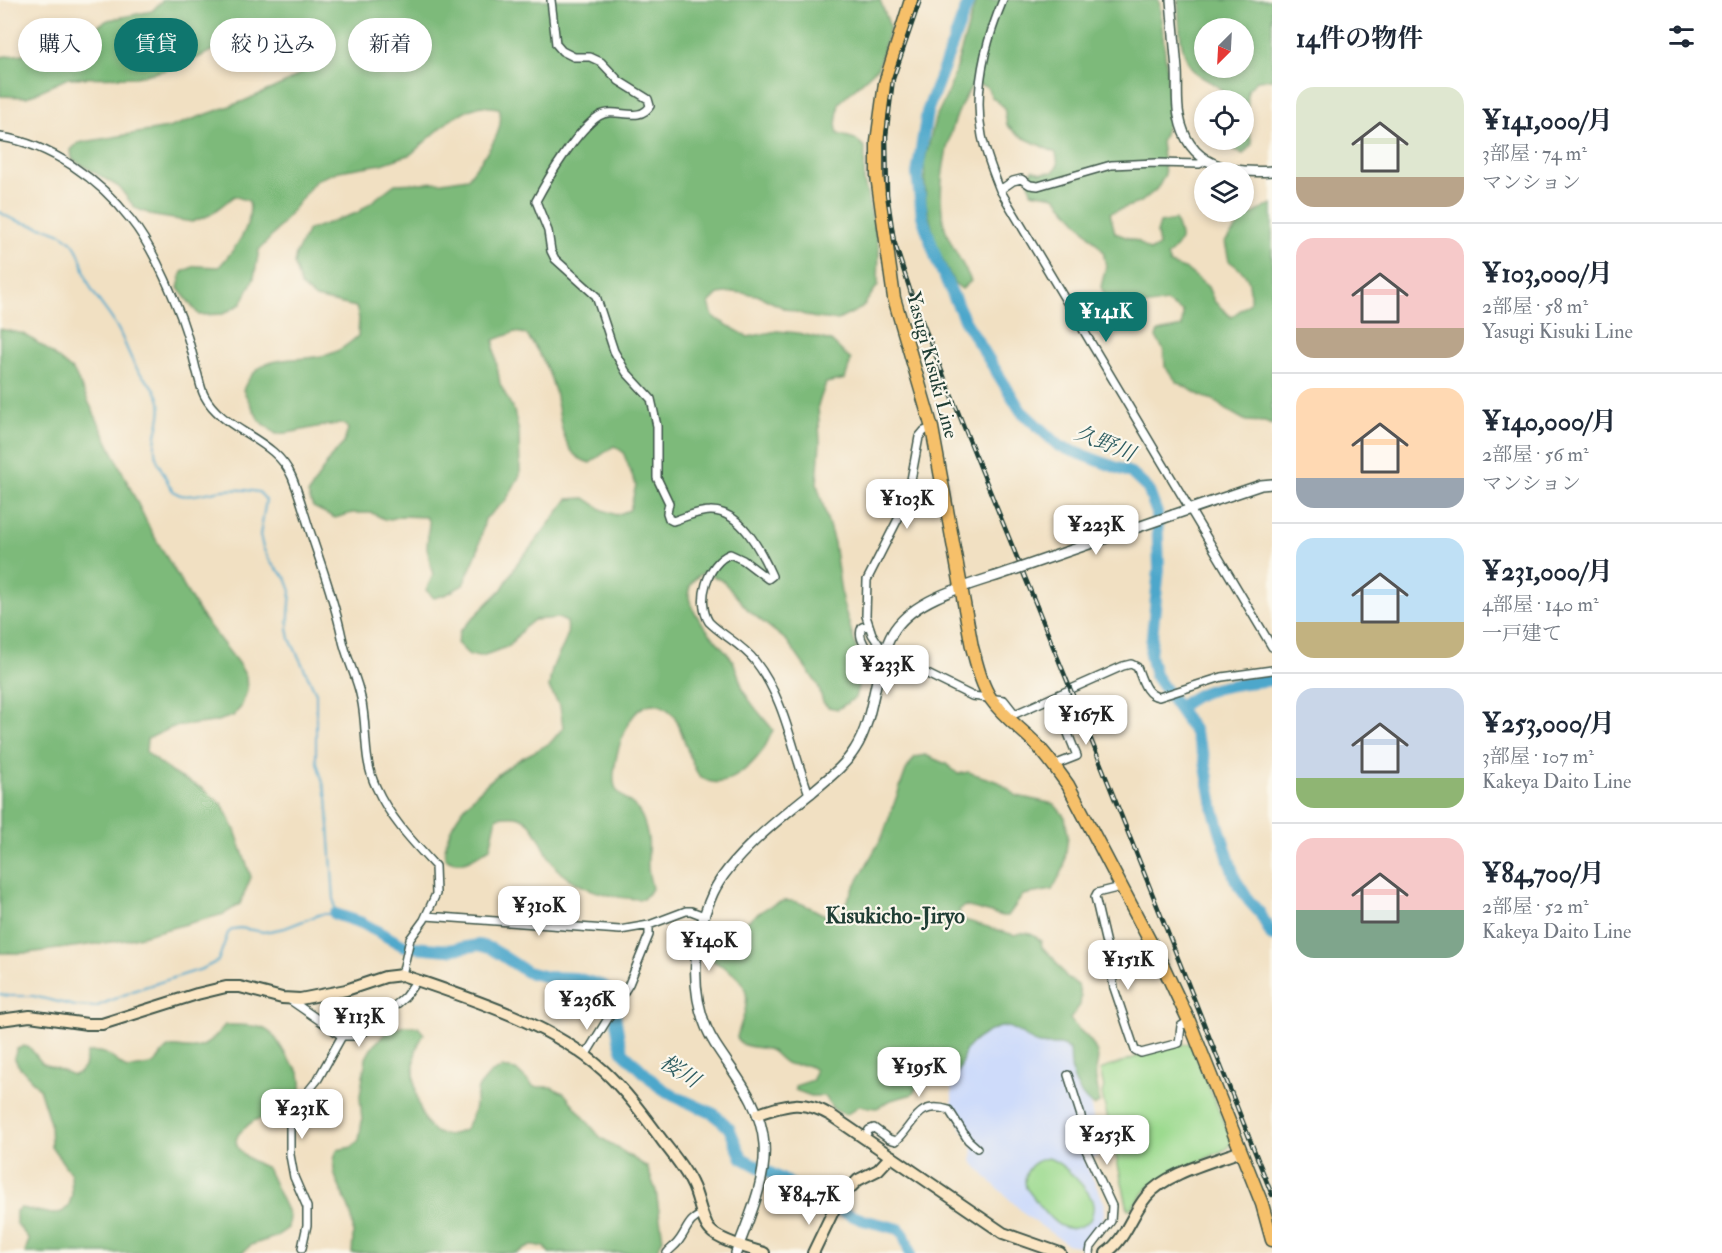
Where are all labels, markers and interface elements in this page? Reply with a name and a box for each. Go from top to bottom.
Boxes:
chip: 購入 [18,18,102,72]
chip: 賃貸 [114,18,198,72]
chip: 絞り込み [210,18,336,72]
chip: 新着 [348,18,432,72]
north arrow [1194,18,1254,78]
map controls [1194,18,1254,222]
icon: filters [1665,20,1698,53]
text: 14件の物件 [1296,23,1423,55]
button: locate [1194,90,1254,150]
text: ¥141,000/月 [1482,105,1613,137]
icon: home [1344,111,1416,183]
text: 3部屋 · 74 m² [1482,141,1587,166]
button: layers [1194,162,1254,222]
text: マンション [1482,170,1581,195]
text: ¥103,000/月 [1482,258,1613,290]
icon: home [1344,262,1416,334]
street label: Yasugi Kisuki Line [901,289,964,441]
pin: ¥141K [1064,292,1148,343]
text: 2部屋 · 58 m² [1482,294,1588,319]
text: ¥141K [1079,299,1133,324]
text: Yasugi Kisuki Line [1482,319,1633,344]
text: ¥140,000/月 [1482,406,1617,438]
icon: home [1344,412,1416,484]
water label: 久野川 [1071,419,1141,469]
text: 2部屋 · 56 m² [1482,442,1589,467]
text: マンション [1482,471,1581,496]
pin: ¥103K [865,479,949,530]
text: ¥103K [880,486,934,511]
pin: ¥223K [1054,505,1138,556]
text: ¥223K [1068,512,1124,537]
text: ¥231,000/月 [1482,556,1613,588]
icon: home [1344,562,1416,634]
text: 4部屋 · 140 m² [1482,592,1599,617]
text: 一戸建て [1482,621,1562,646]
pin: ¥233K [845,645,929,696]
text: ¥233K [860,652,914,677]
pin: ¥167K [1044,695,1128,746]
text: ¥167K [1058,702,1114,727]
text: ¥253,000/月 [1482,708,1615,740]
icon: home [1344,712,1416,784]
text: 3部屋 · 107 m² [1482,744,1594,769]
text: Kakeya Daito Line [1482,769,1631,794]
text: ¥84,700/月 [1482,858,1605,890]
icon: home [1344,862,1416,934]
pin: ¥310K [497,886,581,937]
text: ¥310K [512,893,566,918]
text: 2部屋 · 52 m² [1482,894,1589,919]
district label: Kisukicho-Jiryo [825,902,965,931]
text: Kakeya Daito Line [1482,919,1631,944]
pin: ¥140K [667,921,751,972]
text: ¥140K [680,928,738,953]
pin: ¥151K [1086,940,1170,991]
text: ¥151K [1102,947,1154,972]
pin: ¥236K [545,980,629,1031]
text: ¥236K [559,987,615,1012]
pin: ¥113K [317,997,401,1048]
text: ¥113K [334,1004,384,1029]
pin: ¥195K [877,1047,961,1098]
water label: 桜川 [655,1049,706,1095]
text: ¥195K [891,1054,947,1079]
pin: ¥231K [260,1089,344,1140]
text: ¥231K [275,1096,329,1121]
pin: ¥253K [1065,1115,1149,1166]
text: ¥253K [1079,1122,1135,1147]
pin: ¥84.7K [760,1175,858,1226]
text: ¥84.7K [778,1182,840,1207]

